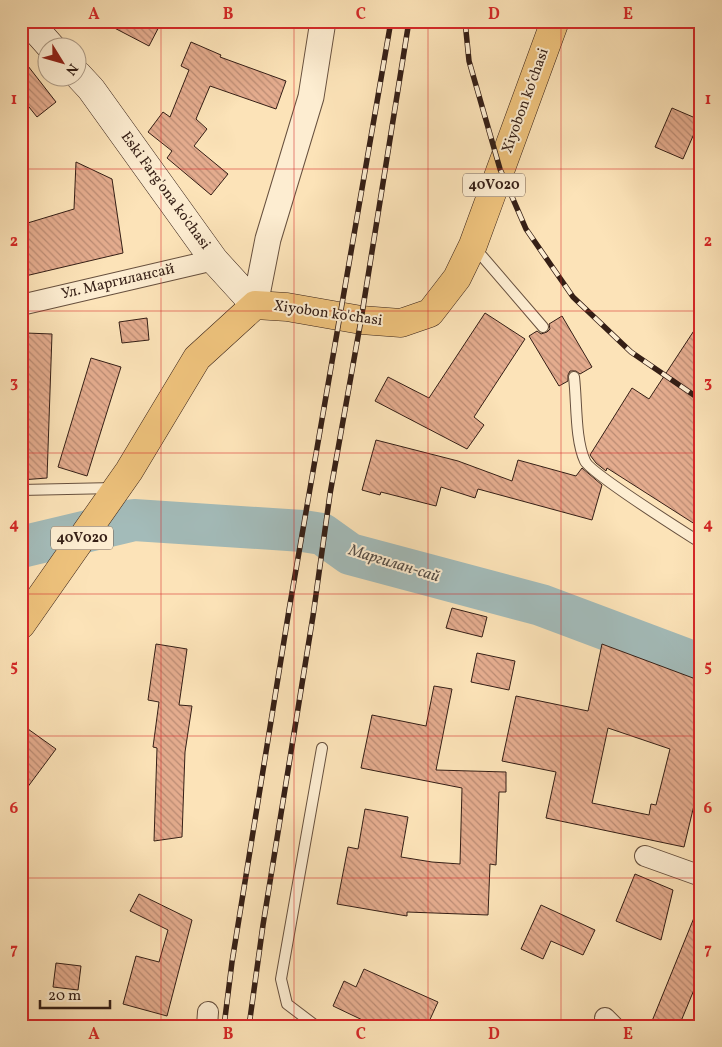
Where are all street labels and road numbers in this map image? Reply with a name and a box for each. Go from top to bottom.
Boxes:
street label: Xiyobon koʻchasi [497,46,555,156]
street label: Eski Farg'ona ko'chasi [115,128,215,254]
road number: 40V020 [463,174,525,196]
street label: Ул. Маргилансай [59,259,177,305]
street label: Xiyobon ko'chasi [272,296,384,332]
road number: 40V020 [51,526,113,550]

